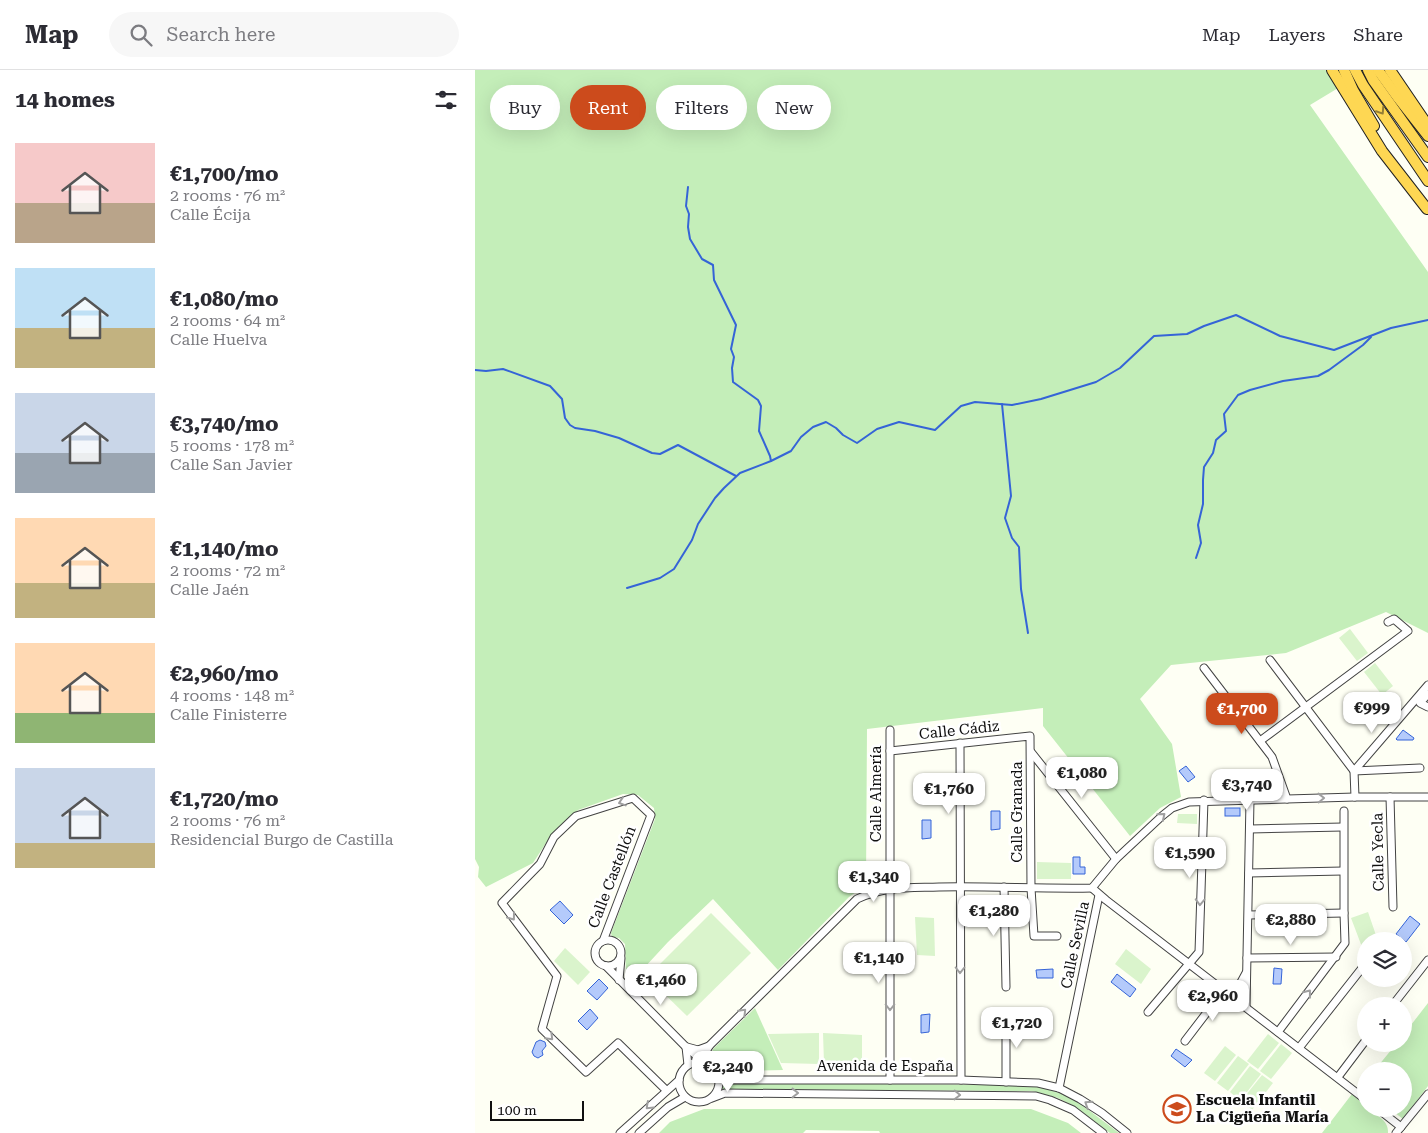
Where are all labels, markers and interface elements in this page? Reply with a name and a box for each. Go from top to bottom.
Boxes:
search box [109,12,459,57]
text: Map [25,21,79,49]
icon: search [127,21,155,49]
text: Search here [167,23,275,46]
text: Map [1202,24,1241,45]
text: Layers [1269,24,1325,45]
text: Share [1353,24,1403,45]
chip: Buy [490,85,560,130]
chip: Rent [570,85,646,130]
chip: Filters [656,85,747,130]
chip: New [757,85,831,130]
icon: filters [432,86,460,114]
text: 14 homes [15,88,115,112]
one-way arrow [1374,106,1384,115]
text: €1,700/mo [170,162,279,186]
icon: home [55,163,115,223]
text: 2 rooms · 76 m² [170,186,285,205]
text: Calle Écija [170,205,251,224]
text: €1,080/mo [170,287,279,311]
icon: home [55,288,115,348]
text: 2 rooms · 64 m² [170,311,285,330]
text: Calle Huelva [170,330,267,349]
text: €3,740/mo [170,412,279,436]
icon: home [55,413,115,473]
text: 5 rooms · 178 m² [170,436,294,455]
text: Calle San Javier [170,455,293,474]
text: €1,140/mo [170,537,279,561]
icon: home [55,538,115,598]
text: 2 rooms · 72 m² [170,561,285,580]
text: Calle Jaén [170,580,249,599]
text: €2,960/mo [170,662,279,686]
icon: home [55,663,115,723]
text: 4 rooms · 148 m² [170,686,294,705]
pin: €1,700 [1201,692,1283,735]
pin: €999 [1342,692,1402,734]
text: €999 [1354,698,1390,717]
text: €1,700 [1217,699,1267,718]
text: Calle Finisterre [170,705,287,724]
street label: Calle Cádiz [918,717,1000,743]
street label: Calle Almería [867,746,885,842]
pin: €1,080 [1041,756,1123,799]
street label: Calle Granada [1008,761,1026,863]
text: €1,080 [1057,763,1107,782]
pin: €3,740 [1206,768,1288,811]
pin: €1,760 [908,772,990,815]
text: €3,740 [1222,775,1272,794]
text: €1,760 [924,779,974,798]
text: €1,720/mo [170,787,279,811]
icon: home [55,788,115,848]
one-way arrow [1318,793,1325,803]
one-way arrow [618,796,626,806]
text: 2 rooms · 76 m² [170,811,285,830]
one-way arrow [1157,812,1166,821]
street label: Calle Yecla [1368,812,1388,892]
street label: Calle Castellón [584,823,640,931]
text: Residencial Burgo de Castilla [170,830,393,849]
pin: €1,590 [1149,836,1231,879]
text: €1,590 [1165,843,1215,862]
pin: €1,340 [833,860,915,903]
text: €1,340 [849,867,899,886]
pin: €1,280 [953,894,1035,937]
one-way arrow [1195,898,1206,906]
street label: Calle Sevilla [1057,900,1093,990]
text: €1,280 [969,901,1019,920]
pin: €2,880 [1250,904,1332,946]
text: €2,880 [1266,910,1316,929]
one-way arrow [507,911,515,920]
map controls [1357,932,1412,1117]
button: layers [1357,932,1412,987]
pin: €1,140 [838,942,920,984]
text: €1,140 [854,948,904,967]
pin: €1,460 [620,964,702,1006]
one-way arrow [955,967,965,975]
text: €1,460 [636,970,686,989]
pin: €2,960 [1172,980,1254,1022]
text: €2,960 [1188,986,1238,1005]
one-way arrow [1302,989,1311,999]
button: + [1357,997,1412,1052]
one-way arrow [885,1004,895,1011]
pin: €1,720 [976,1006,1058,1049]
one-way arrow [738,1009,747,1018]
text: €1,720 [992,1013,1042,1032]
one-way arrow [544,1031,553,1040]
pin: €2,240 [687,1050,769,1093]
text: €2,240 [703,1057,753,1076]
street label: Avenida de España [817,1057,953,1075]
button: − [1357,1062,1412,1117]
one-way arrow [791,1088,799,1098]
one-way arrow [954,1090,961,1100]
place label: Escuela Infantil La Cigüeña María [1196,1091,1329,1126]
school or university icon: Escuela Infantil La Cigüeña María [1162,1094,1192,1124]
scale bar [490,1098,584,1121]
one-way arrow [646,1100,655,1109]
one-way arrow [1084,1101,1094,1110]
text: 100 m [497,1102,537,1118]

